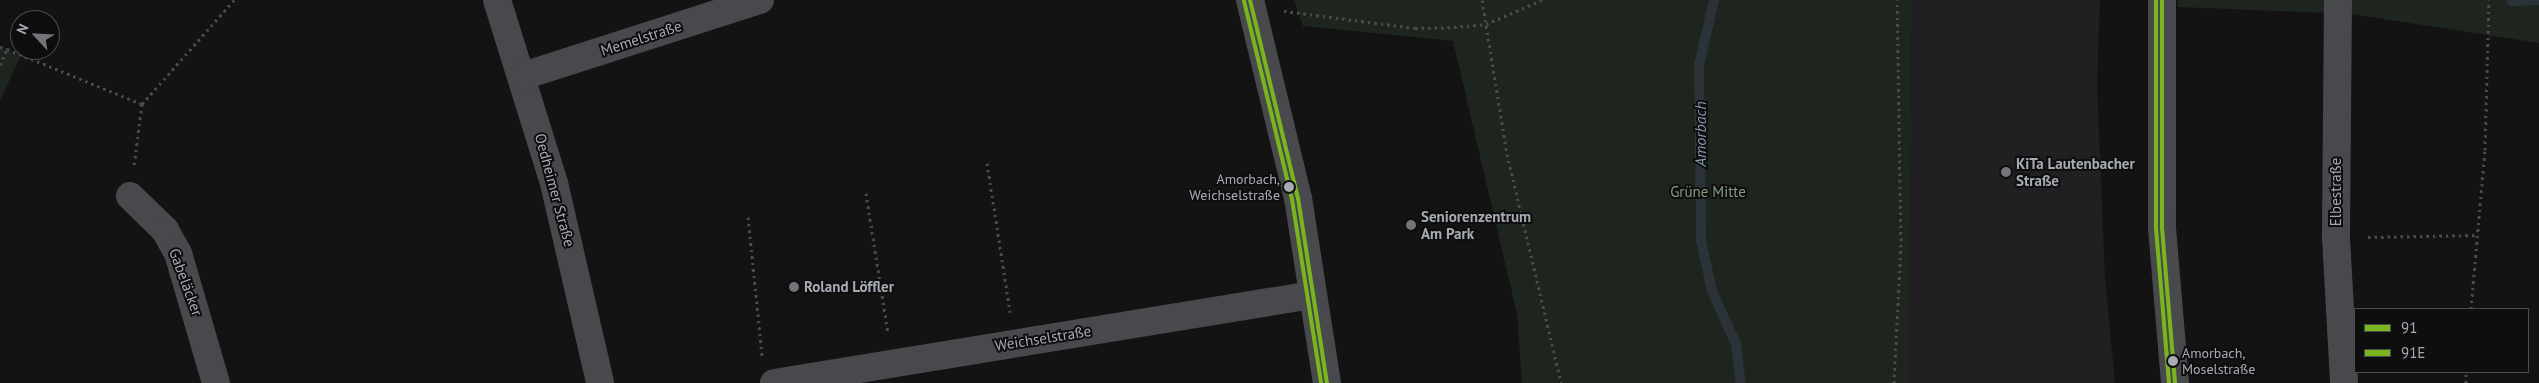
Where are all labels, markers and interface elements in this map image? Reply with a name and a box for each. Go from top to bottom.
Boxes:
north arrow [10,10,60,60]
street label: Memelstraße [598,16,684,60]
text: N [12,21,32,37]
water label: Amorbach [1690,101,1710,167]
street label: Oedheimer Straße [531,131,579,249]
place label: KiTa Lautenbacher Straße [2016,154,2135,189]
street label: Elbestraße [2327,158,2345,226]
marker: KiTa Lautenbacher Straße [2000,166,2012,178]
place label: Amorbach, Weichselstraße [1189,171,1280,203]
marker: Amorbach, Weichselstraße [1284,182,1294,192]
park label: Grüne Mitte [1670,183,1746,201]
place label: Seniorenzentrum Am Park [1421,207,1531,242]
marker: Seniorenzentrum Am Park [1405,219,1417,231]
street label: Gabeläcker [165,246,207,318]
place label: Roland Löffler [804,278,894,296]
marker: Roland Löffler [788,281,800,293]
legend [2354,308,2529,373]
text: 91 [2401,318,2417,337]
street label: Weichselstraße [994,322,1092,354]
text: 91E [2401,343,2425,362]
place label: Amorbach, Moselstraße [2182,345,2255,378]
marker: Amorbach, Moselstraße [2168,356,2178,366]

